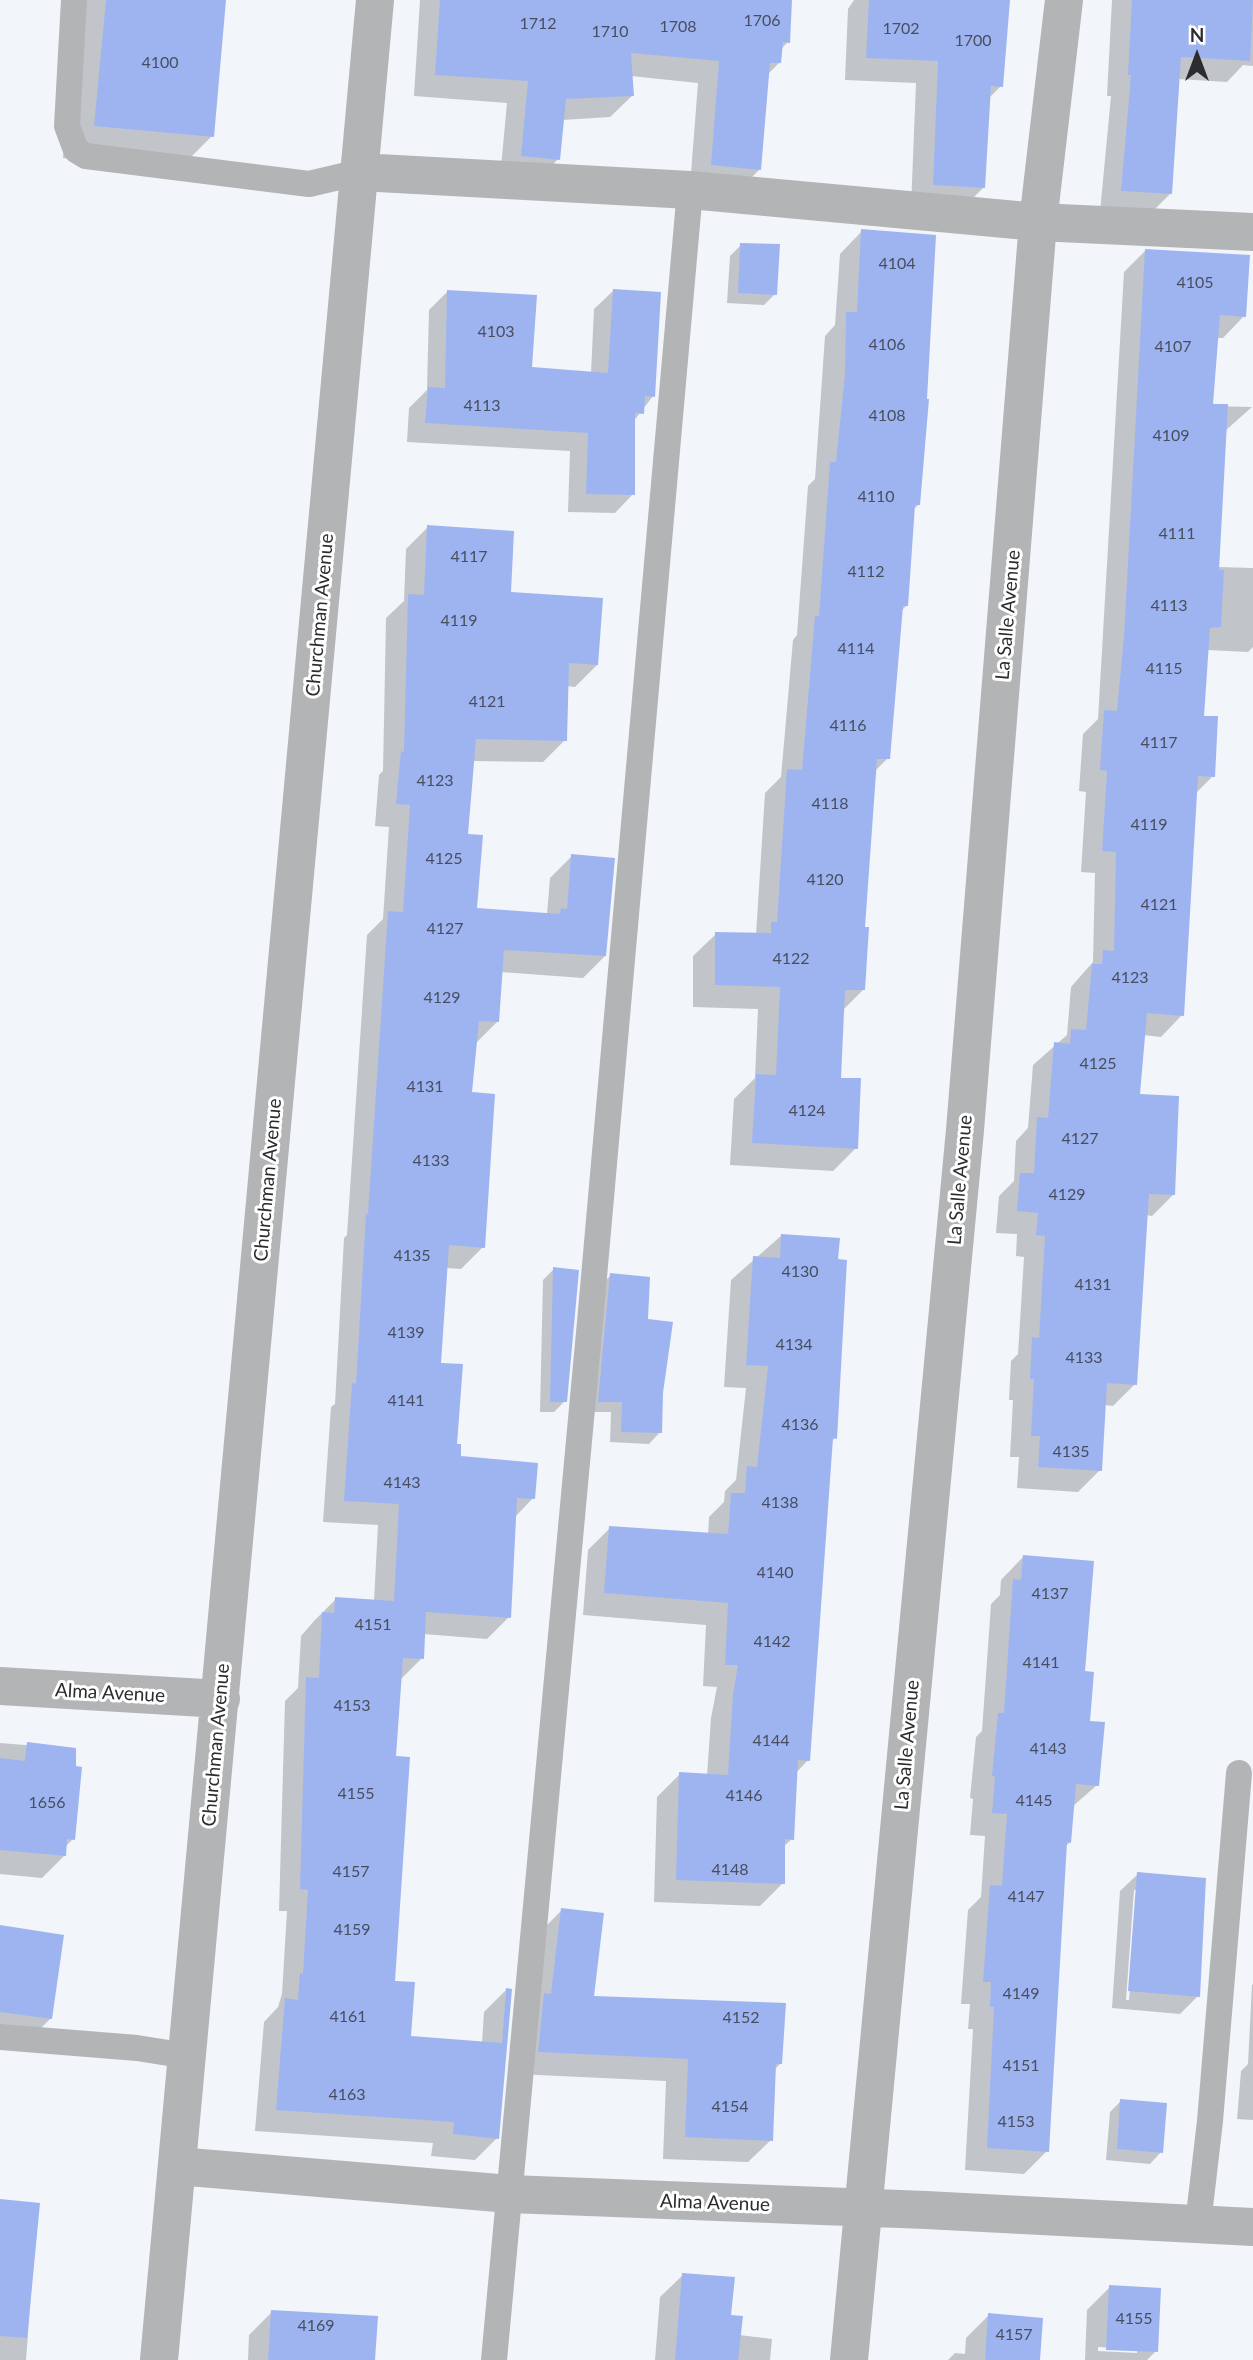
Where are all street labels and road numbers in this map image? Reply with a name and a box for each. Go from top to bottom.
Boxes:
street label: Churchman Avenue [302,533,338,697]
street label: La Salle Avenue [991,549,1025,681]
street label: Churchman Avenue [250,1098,286,1262]
street label: La Salle Avenue [943,1114,977,1246]
street label: Churchman Avenue [198,1663,234,1827]
street label: Alma Avenue [54,1679,166,1707]
street label: La Salle Avenue [890,1679,924,1811]
street label: Alma Avenue [660,2190,770,2216]

